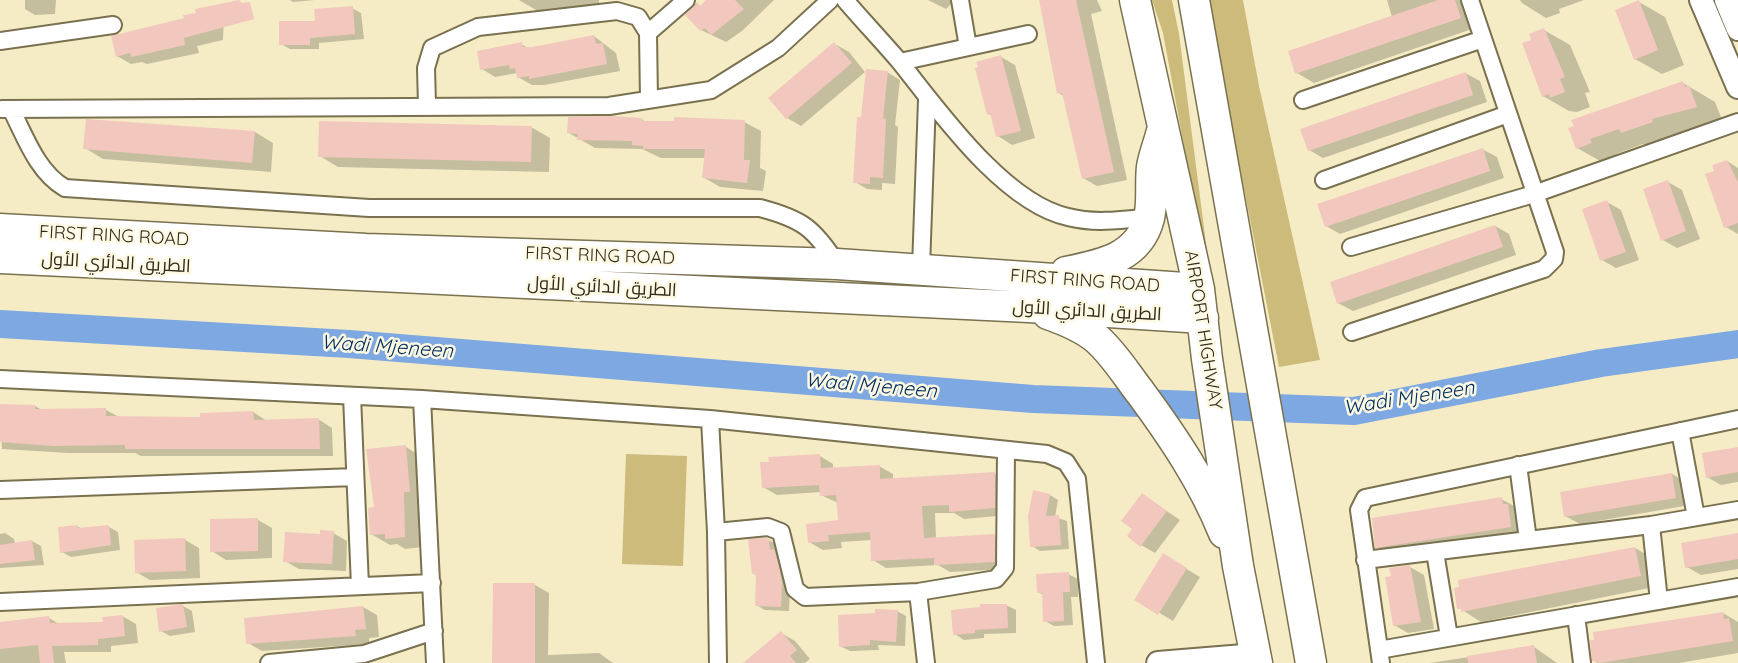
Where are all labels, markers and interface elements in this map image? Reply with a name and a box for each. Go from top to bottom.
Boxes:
street label: FIRST RING ROAD [39,221,189,251]
street label: FIRST RING ROAD [525,243,675,269]
street label: الطريق الدائري الأول [41,248,191,278]
street label: AIRPORT HIGHWAY [1180,249,1226,411]
street label: FIRST RING ROAD [1009,265,1161,297]
street label: الطريق الدائري الأول [527,272,677,302]
street label: الطريق الدائري الأول [1012,296,1162,326]
water label: Wadi Mjeneen [320,330,454,364]
water label: Wadi Mjeneen [804,368,938,404]
water label: Wadi Mjeneen [1342,376,1476,420]

